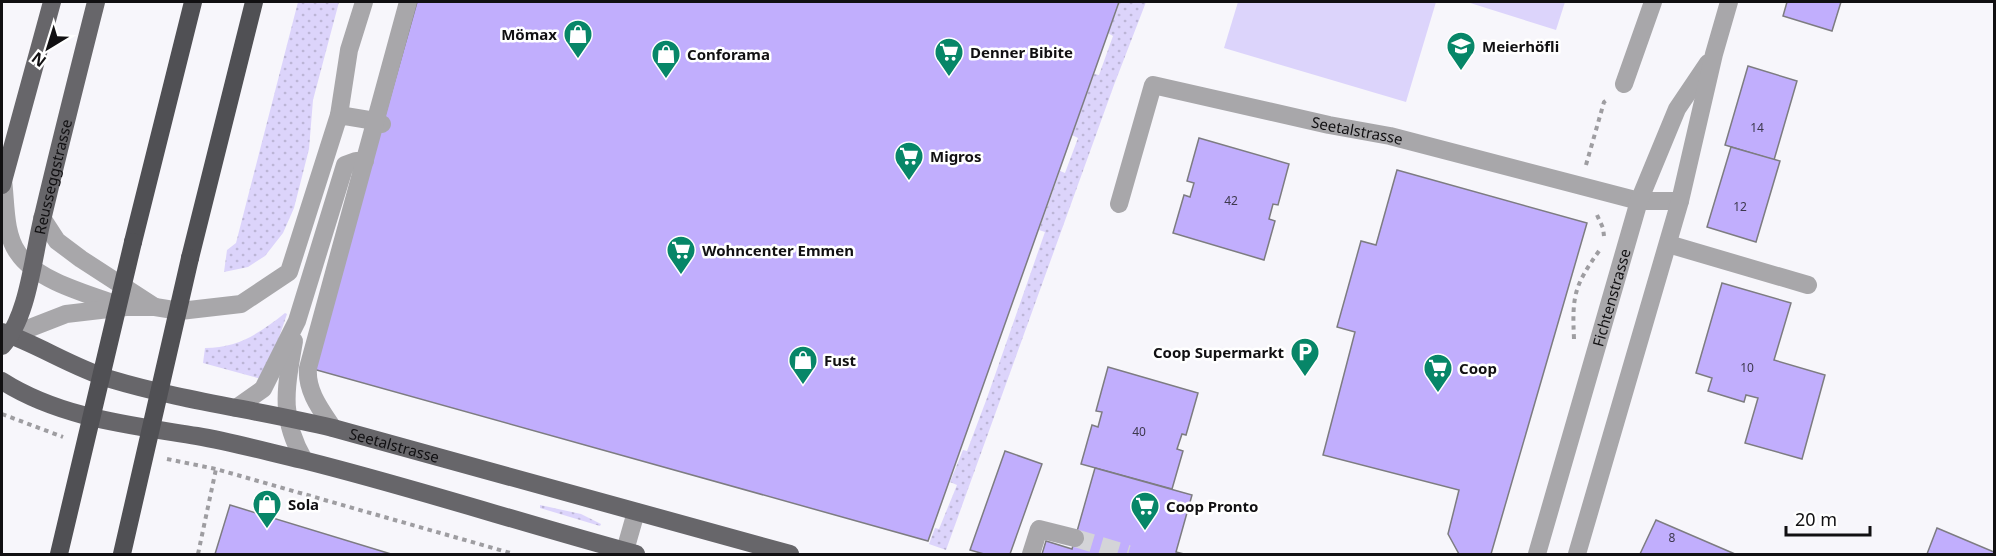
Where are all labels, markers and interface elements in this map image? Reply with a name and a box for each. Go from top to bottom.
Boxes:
north arrow [18,18,78,78]
shop icon: Mömax [562,18,594,60]
place label: Mömax [501,24,557,44]
school or university icon: Meierhöfli [1445,30,1477,72]
supermarket icon: Denner Bibite [933,36,965,78]
place label: Meierhöfli [1482,36,1559,56]
shop icon: Conforama [650,38,682,80]
place label: Denner Bibite [970,42,1073,62]
place label: Conforama [687,44,770,64]
text: N [27,47,51,72]
street label: Seetalstrasse [1310,111,1405,149]
street label: Reusseggstrasse [29,117,76,236]
house number: 14 [1750,119,1764,136]
supermarket icon: Migros [893,140,925,182]
place label: Migros [930,146,981,166]
house number: 42 [1224,192,1238,209]
house number: 12 [1733,198,1747,215]
supermarket icon: Wohncenter Emmen [665,234,697,276]
place label: Wohncenter Emmen [702,240,854,260]
street label: Fichtenstrasse [1587,246,1635,349]
parking icon: Coop Supermarkt [1289,336,1321,378]
place label: Coop Supermarkt [1153,342,1284,362]
shop icon: Fust [787,344,819,386]
place label: Fust [824,350,857,370]
supermarket icon: Coop [1422,352,1454,394]
place label: Coop [1459,358,1497,378]
house number: 10 [1740,359,1754,376]
street label: Seetalstrasse [347,423,442,467]
house number: 40 [1132,423,1146,440]
shop icon: Sola [251,488,283,530]
supermarket icon: Coop Pronto [1129,490,1161,532]
place label: Sola [288,494,319,514]
place label: Coop Pronto [1166,496,1259,516]
scale bar [1786,499,1870,537]
text: 20 m [1795,507,1837,531]
house number: 8 [1669,529,1676,546]

